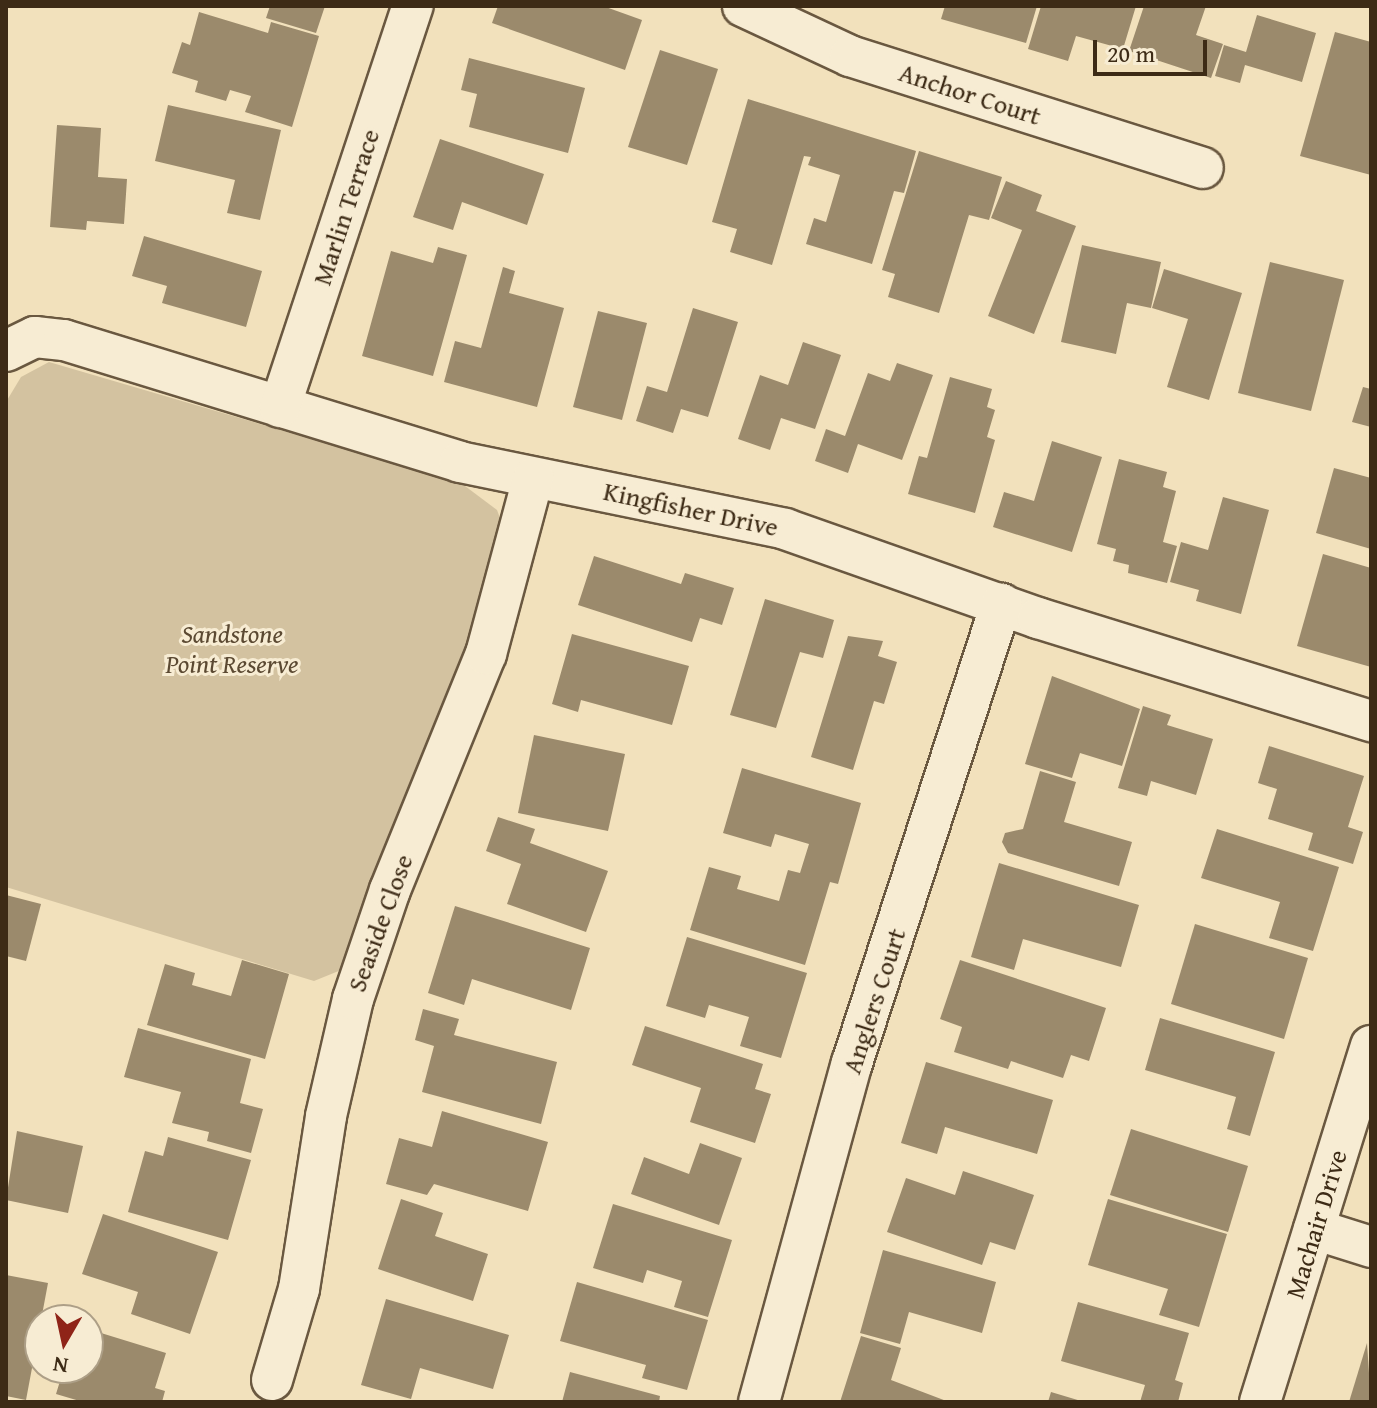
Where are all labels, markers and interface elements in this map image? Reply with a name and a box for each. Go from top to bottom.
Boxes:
scale bar [1097,24,1211,74]
text: 20 m [1107,36,1155,71]
street label: Anchor Court [895,56,1045,132]
street label: Marlin Terrace [306,125,386,289]
street label: Kingfisher Drive [601,475,781,543]
park label: Sandstone Point Reserve [165,618,299,680]
street label: Seaside Close [341,850,419,996]
street label: Anglers Court [836,924,912,1078]
street label: Machair Drive [1279,1146,1353,1302]
north arrow [24,1304,104,1384]
text: N [51,1349,70,1383]

